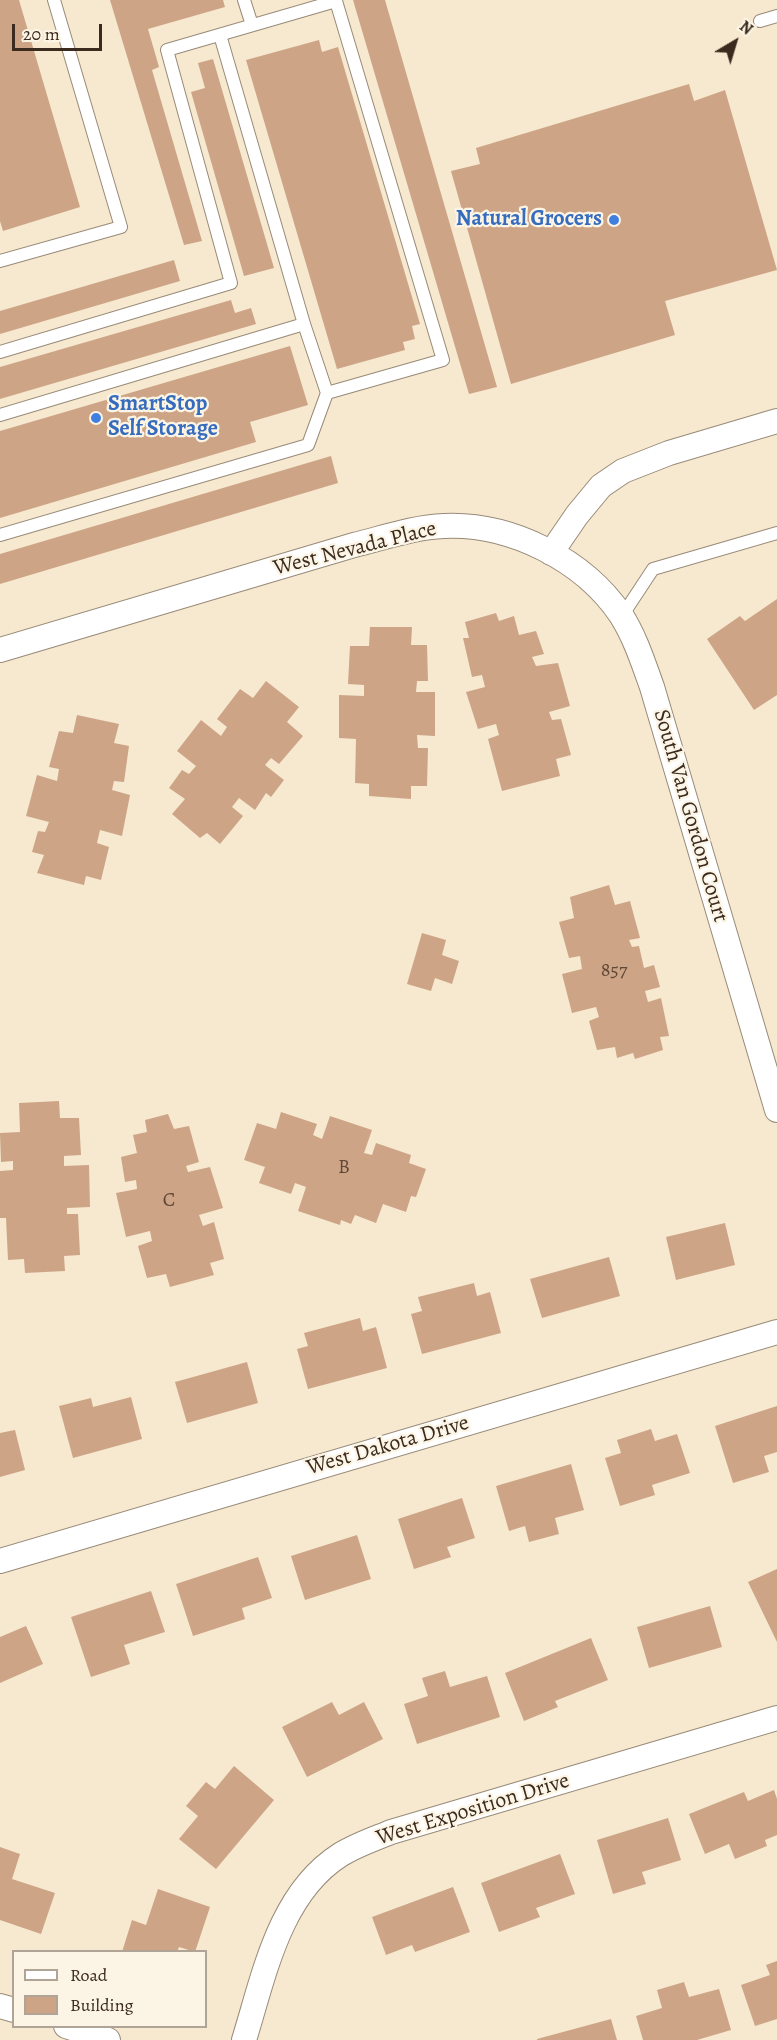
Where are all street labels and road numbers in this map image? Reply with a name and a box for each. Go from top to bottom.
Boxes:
street label: West Nevada Place [271,516,439,582]
street label: South Van Gordon Court [647,707,733,925]
street label: West Dakota Drive [304,1410,472,1482]
street label: West Exposition Drive [373,1768,573,1852]

